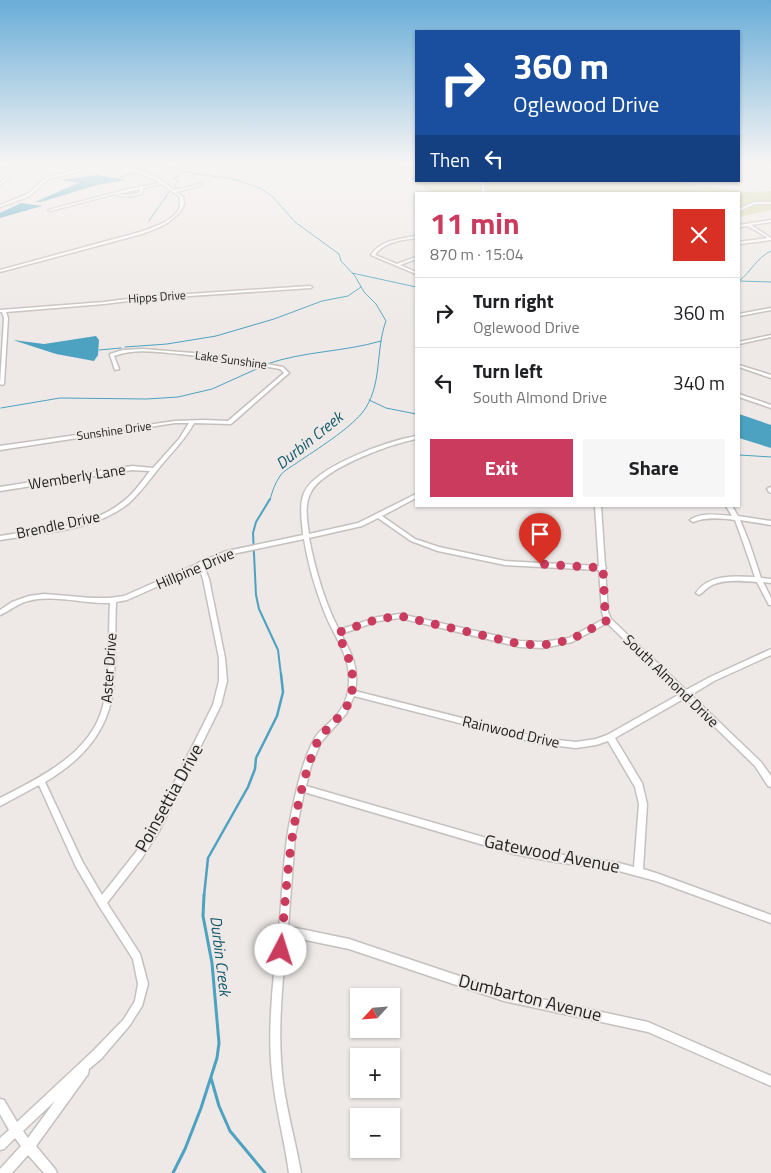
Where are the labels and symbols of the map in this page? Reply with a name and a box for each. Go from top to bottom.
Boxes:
street label: Hipps Drive [127,285,186,308]
street label: Lake Sunshine [194,345,268,374]
water label: Durbin Creek [270,404,349,475]
street label: Sunshine Drive [75,416,153,445]
street label: Wemberly Lane [27,457,127,496]
street label: Brendle Drive [14,504,102,545]
pin [519,513,561,564]
street label: Hillpine Drive [152,542,238,595]
street label: South Almond Drive [618,629,725,733]
street label: Aster Drive [95,632,122,704]
street label: Rainwood Drive [460,709,562,754]
street label: Poinsettia Drive [128,739,209,857]
street label: Gatewood Avenue [482,827,622,880]
water label: Durbin Creek [204,915,238,999]
position arrow [254,923,306,975]
street label: Dumbarton Avenue [456,967,605,1028]
north arrow [350,988,400,1038]

